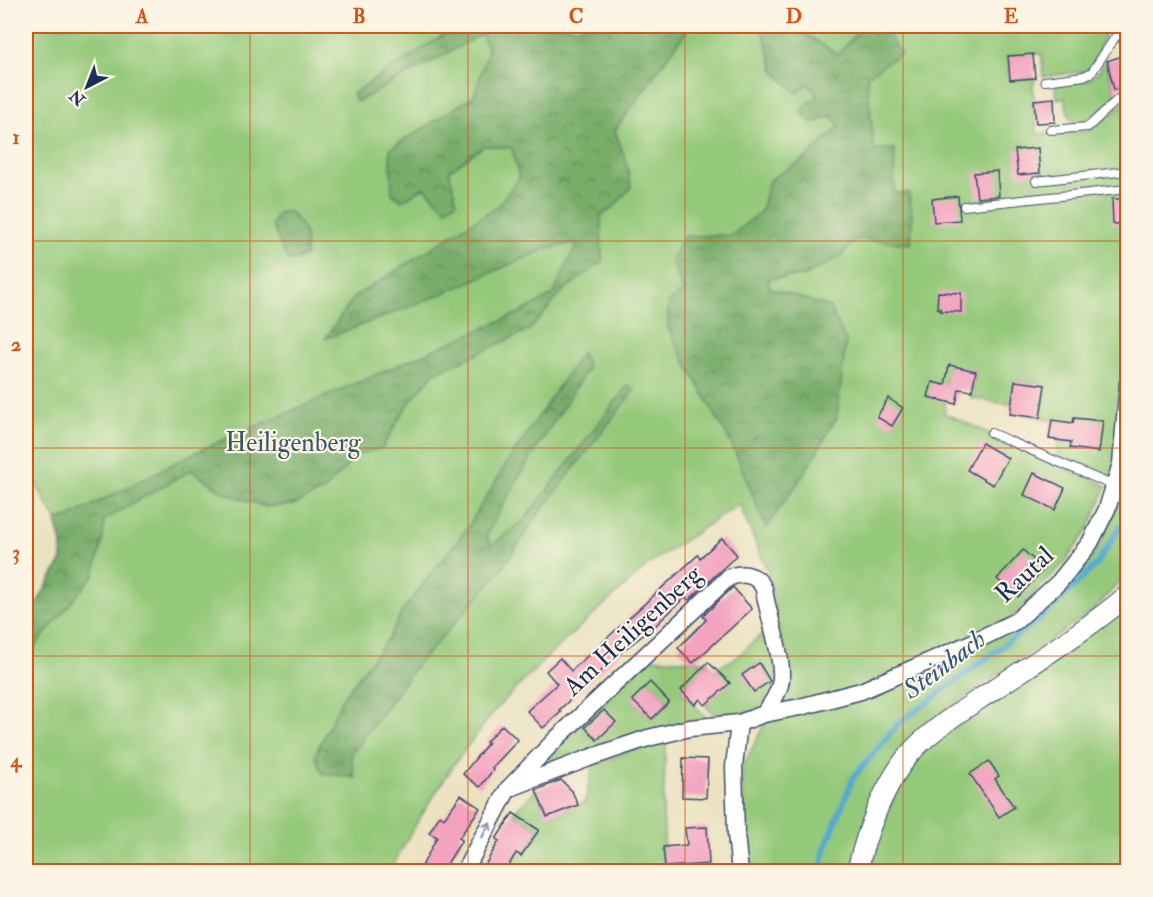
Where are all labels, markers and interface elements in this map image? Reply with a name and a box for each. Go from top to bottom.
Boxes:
text: A [135,4,149,29]
text: B [352,4,366,29]
text: C [569,4,583,29]
text: D [786,4,802,29]
text: E [1004,4,1019,29]
north arrow [57,57,117,117]
text: N [65,85,90,110]
text: 1 [12,125,20,150]
text: 2 [11,332,21,357]
park label: Heiligenberg [225,427,362,459]
street label: Rautal [989,539,1061,610]
text: 3 [12,540,20,565]
street label: Am Heiligenberg [556,558,709,704]
water label: Steinbach [895,623,992,707]
text: 4 [10,748,23,773]
one-way arrow [480,822,492,839]

